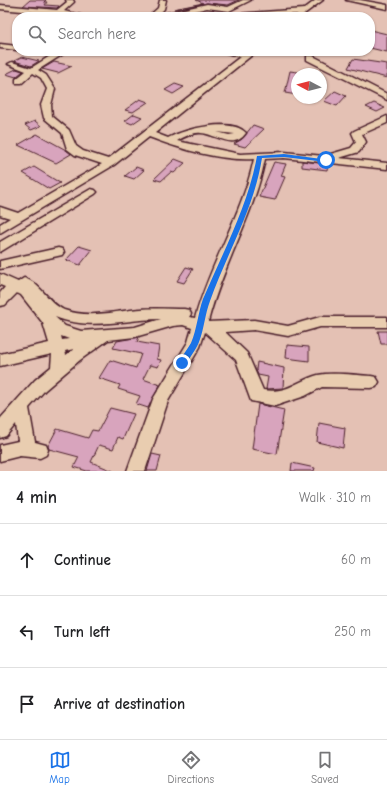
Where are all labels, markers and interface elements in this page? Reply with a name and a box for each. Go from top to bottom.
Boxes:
search box [12,12,375,56]
icon: search [26,23,48,45]
text: Search here [58,25,136,43]
north arrow [291,68,327,104]
route start [317,151,335,169]
route end [173,354,191,372]
text: 4 min [16,488,57,507]
text: Walk · 310 m [299,490,371,505]
icon: ahead [16,549,38,571]
text: Continue [54,551,111,569]
text: 60 m [341,552,371,567]
icon: left [16,621,38,643]
text: Turn left [54,623,110,641]
text: 250 m [334,624,371,639]
icon: arrive [16,693,38,715]
text: Arrive at destination [54,695,185,713]
tab: Map [49,749,71,786]
tab: Directions [168,749,214,786]
tab: Saved [311,749,338,786]

